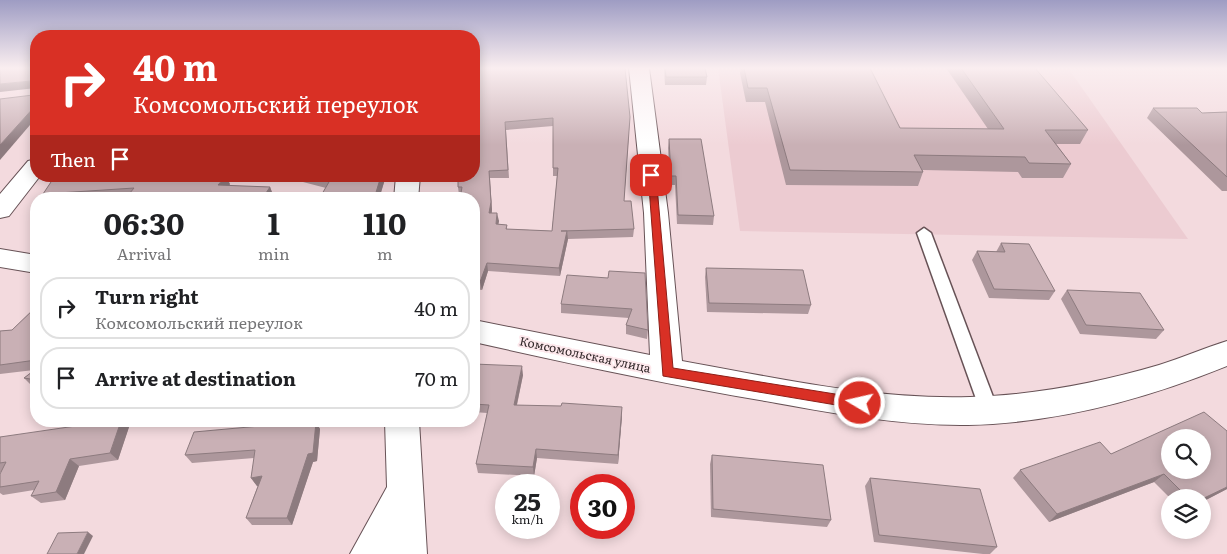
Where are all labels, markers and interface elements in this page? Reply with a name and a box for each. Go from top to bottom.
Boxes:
text: 40 m [133,40,218,92]
icon: right [50,50,115,115]
text: Комсомольский переулок [133,87,419,120]
text: Then [50,145,96,173]
icon: arrive [106,145,134,173]
pin [630,154,672,196]
icon: arrive [637,161,665,189]
text: 06:30 [104,200,184,244]
text: 1 [268,200,280,244]
text: 110 [363,200,406,244]
text: Arrival [117,241,171,265]
text: min [258,241,289,265]
text: m [377,241,392,265]
text: Turn right [95,282,199,310]
icon: right [52,294,80,322]
text: 40 m [414,294,458,322]
text: Комсомольский переулок [95,310,303,334]
street label: Комсомольская улица [518,331,653,377]
icon: arrive [52,364,80,392]
text: Arrive at destination [95,364,296,392]
text: 70 m [415,364,458,392]
position arrow [833,376,885,428]
map controls [1161,429,1211,539]
button: search [1161,429,1211,479]
speed limit sign: 30 [570,474,635,539]
text: 25 [514,482,541,519]
button: layers [1161,489,1211,539]
text: km/h [512,510,543,528]

